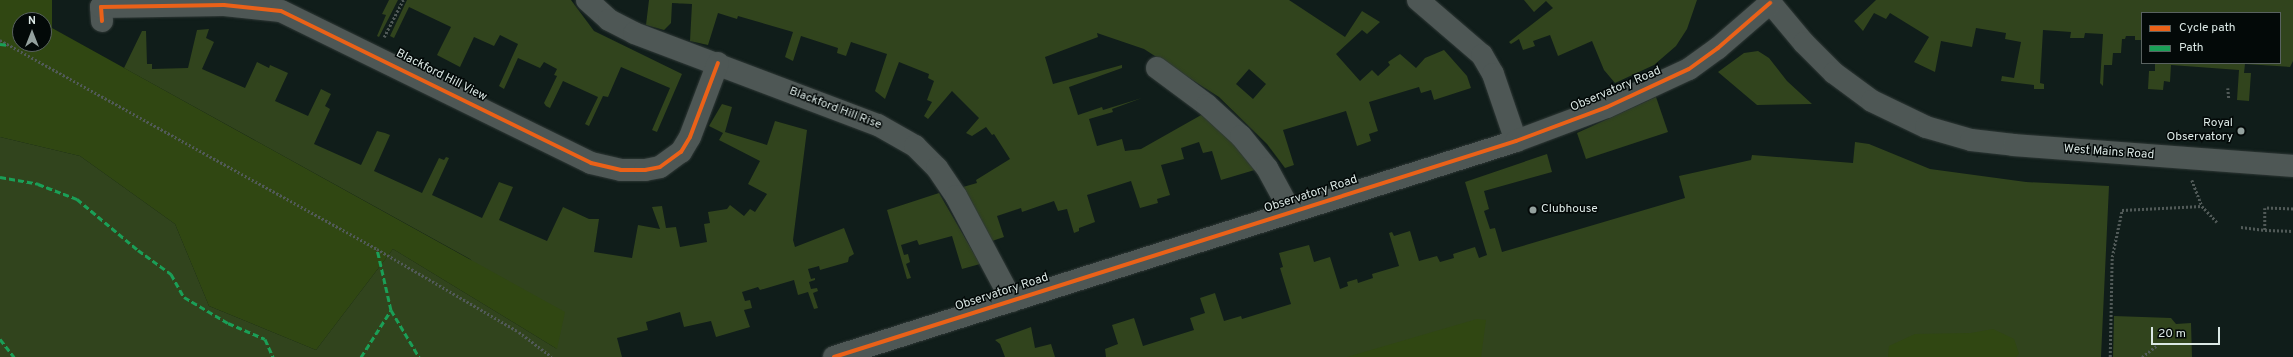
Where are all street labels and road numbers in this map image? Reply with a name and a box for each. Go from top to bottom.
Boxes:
street label: Blackford Hill View [393,47,489,105]
street label: Observatory Road [1569,64,1663,116]
street label: Blackford Hill Rise [787,85,883,133]
street label: West Mains Road [2063,143,2155,163]
street label: Observatory Road [1263,173,1359,217]
street label: Observatory Road [954,271,1050,315]

